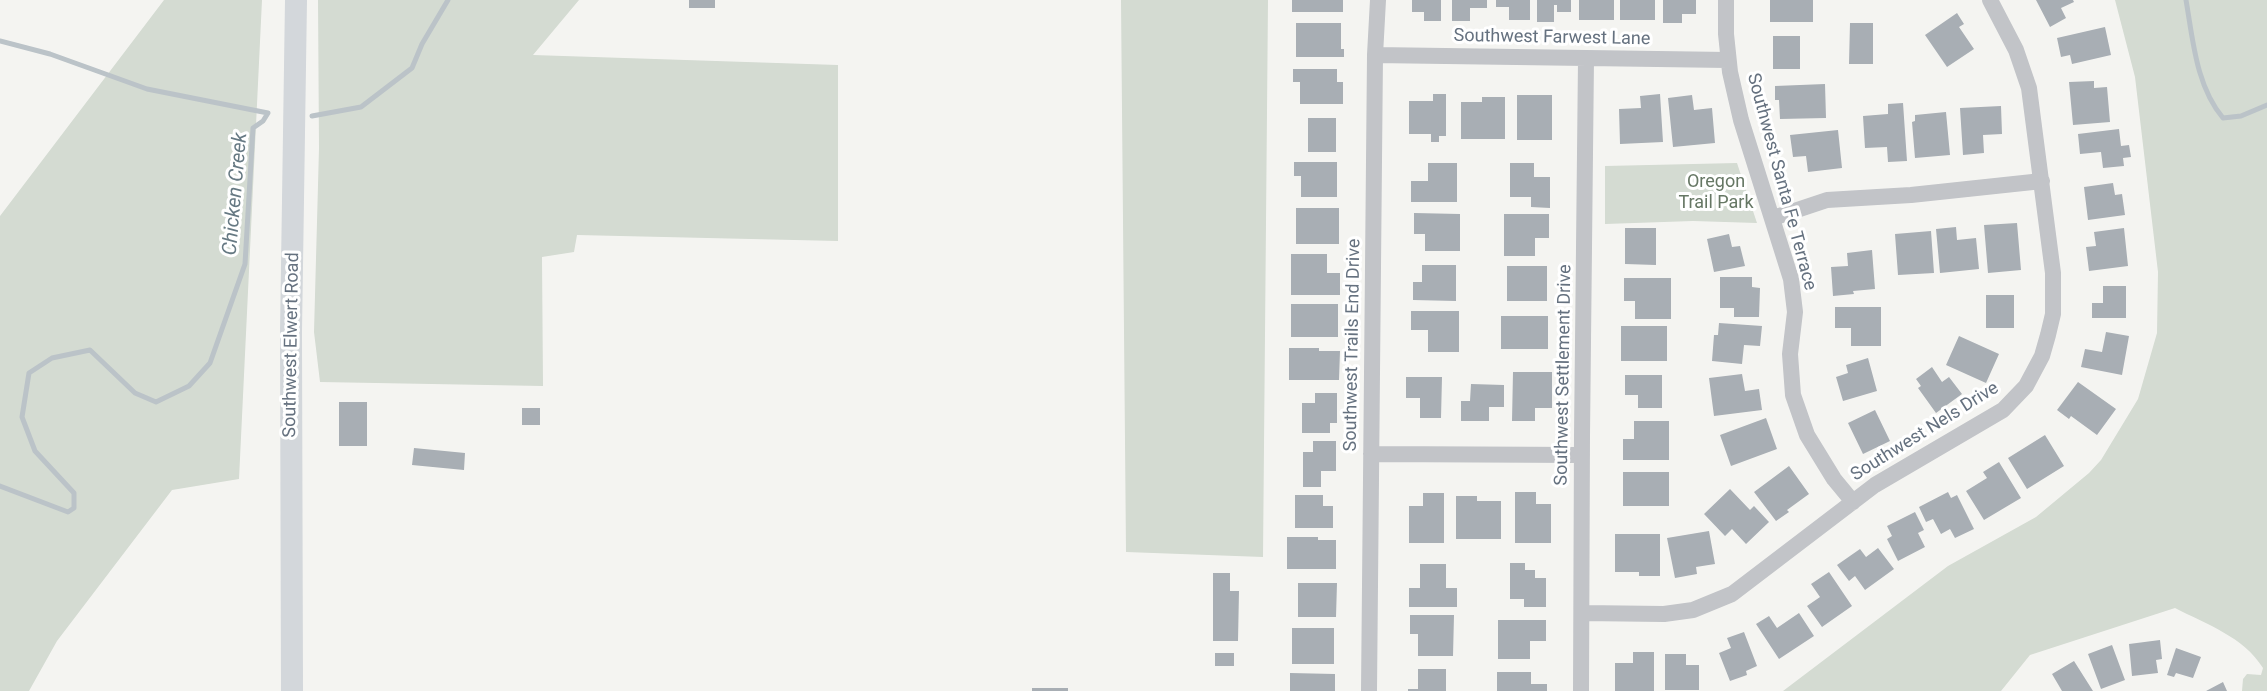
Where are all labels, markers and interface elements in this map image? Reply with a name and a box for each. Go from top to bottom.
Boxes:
street label: Southwest Farwest Lane [1453,25,1651,51]
street label: Southwest Santa Fe Terrace [1742,71,1820,293]
water label: Chicken Creek [219,132,253,256]
park label: Oregon Trail Park [1678,171,1754,213]
street label: Southwest Trails End Drive [1340,238,1366,452]
street label: Southwest Elwert Road [280,252,304,438]
street label: Southwest Settlement Drive [1551,264,1577,486]
street label: Southwest Nels Drive [1847,378,2003,486]

